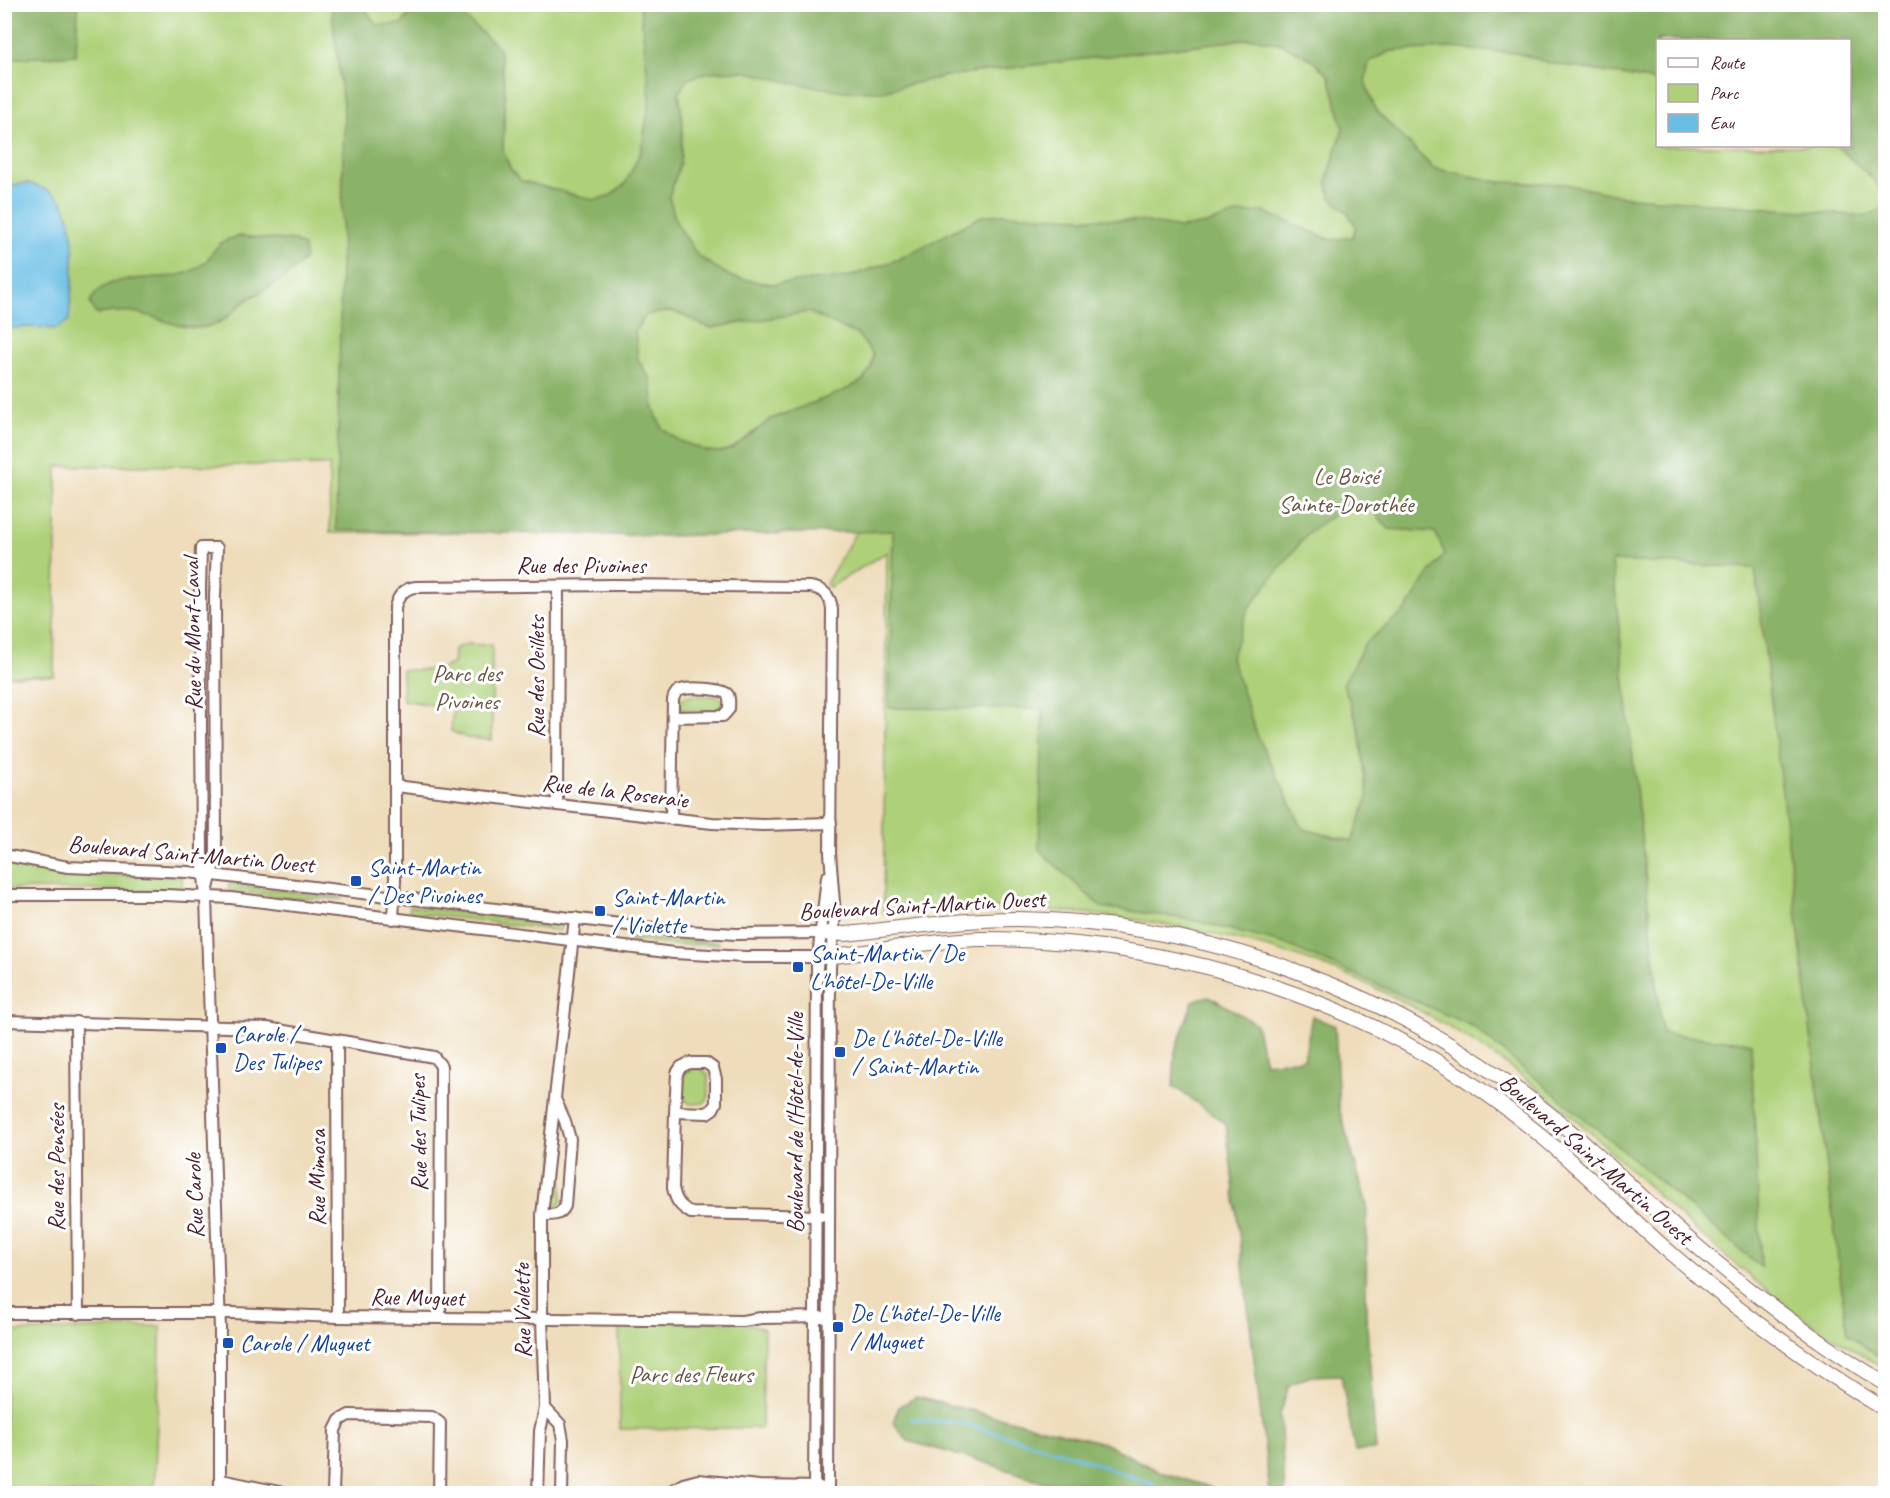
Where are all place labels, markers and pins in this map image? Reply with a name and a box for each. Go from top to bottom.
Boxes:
place label: Saint-Martin / Des Pivoines [368,852,484,910]
marker: Saint-Martin / Des Pivoines [349,874,363,888]
place label: Saint-Martin / Violette [612,882,726,940]
marker: Saint-Martin / Violette [593,904,607,918]
place label: Saint-Martin / De L'hôtel-De-Ville [810,938,966,996]
marker: Saint-Martin / De L'hôtel-De-Ville [791,960,805,974]
place label: Carole / Des Tulipes [233,1019,323,1077]
place label: De L'hôtel-De-Ville / Saint-Martin [852,1023,1004,1081]
marker: Carole / Des Tulipes [214,1041,228,1055]
marker: De L'hôtel-De-Ville / Saint-Martin [833,1045,847,1059]
place label: De L'hôtel-De-Ville / Muguet [850,1298,1002,1356]
marker: De L'hôtel-De-Ville / Muguet [831,1320,845,1334]
place label: Carole / Muguet [240,1328,371,1358]
marker: Carole / Muguet [221,1336,235,1350]

